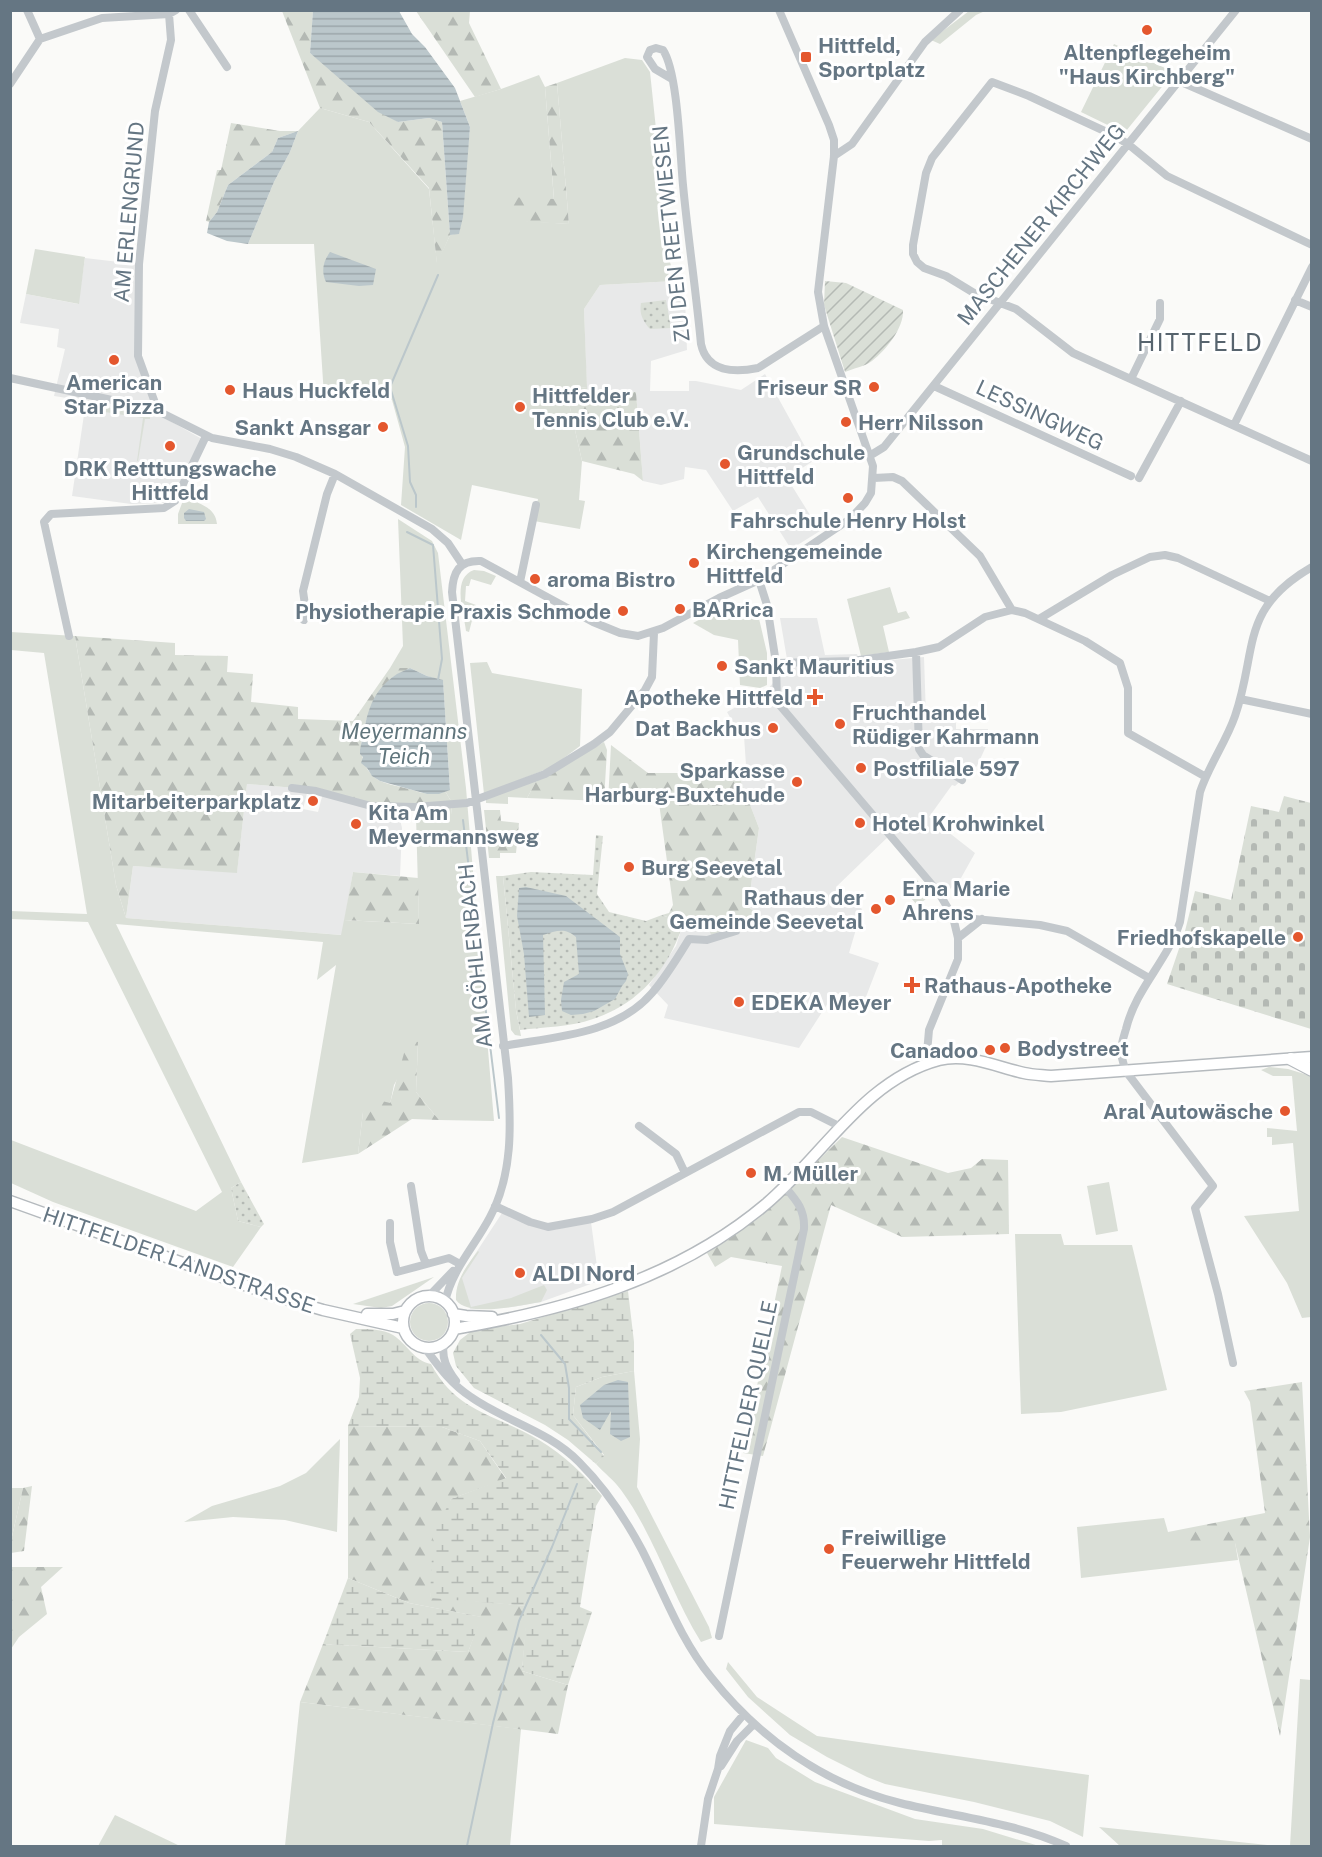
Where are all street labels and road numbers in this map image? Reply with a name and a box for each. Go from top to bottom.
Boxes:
street label: MASCHENER KIRCHWEG [952,118,1130,330]
street label: AM ERLENGRUND [109,121,149,303]
street label: ZU DEN REETWIESEN [647,124,695,344]
street label: LESSINGWEG [972,374,1108,456]
street label: AM GÖHLENBACH [453,863,497,1049]
street label: HITTFELDER LANDSTRASSE [40,1202,318,1318]
street label: HITTFELDER QUELLE [714,1298,782,1512]

